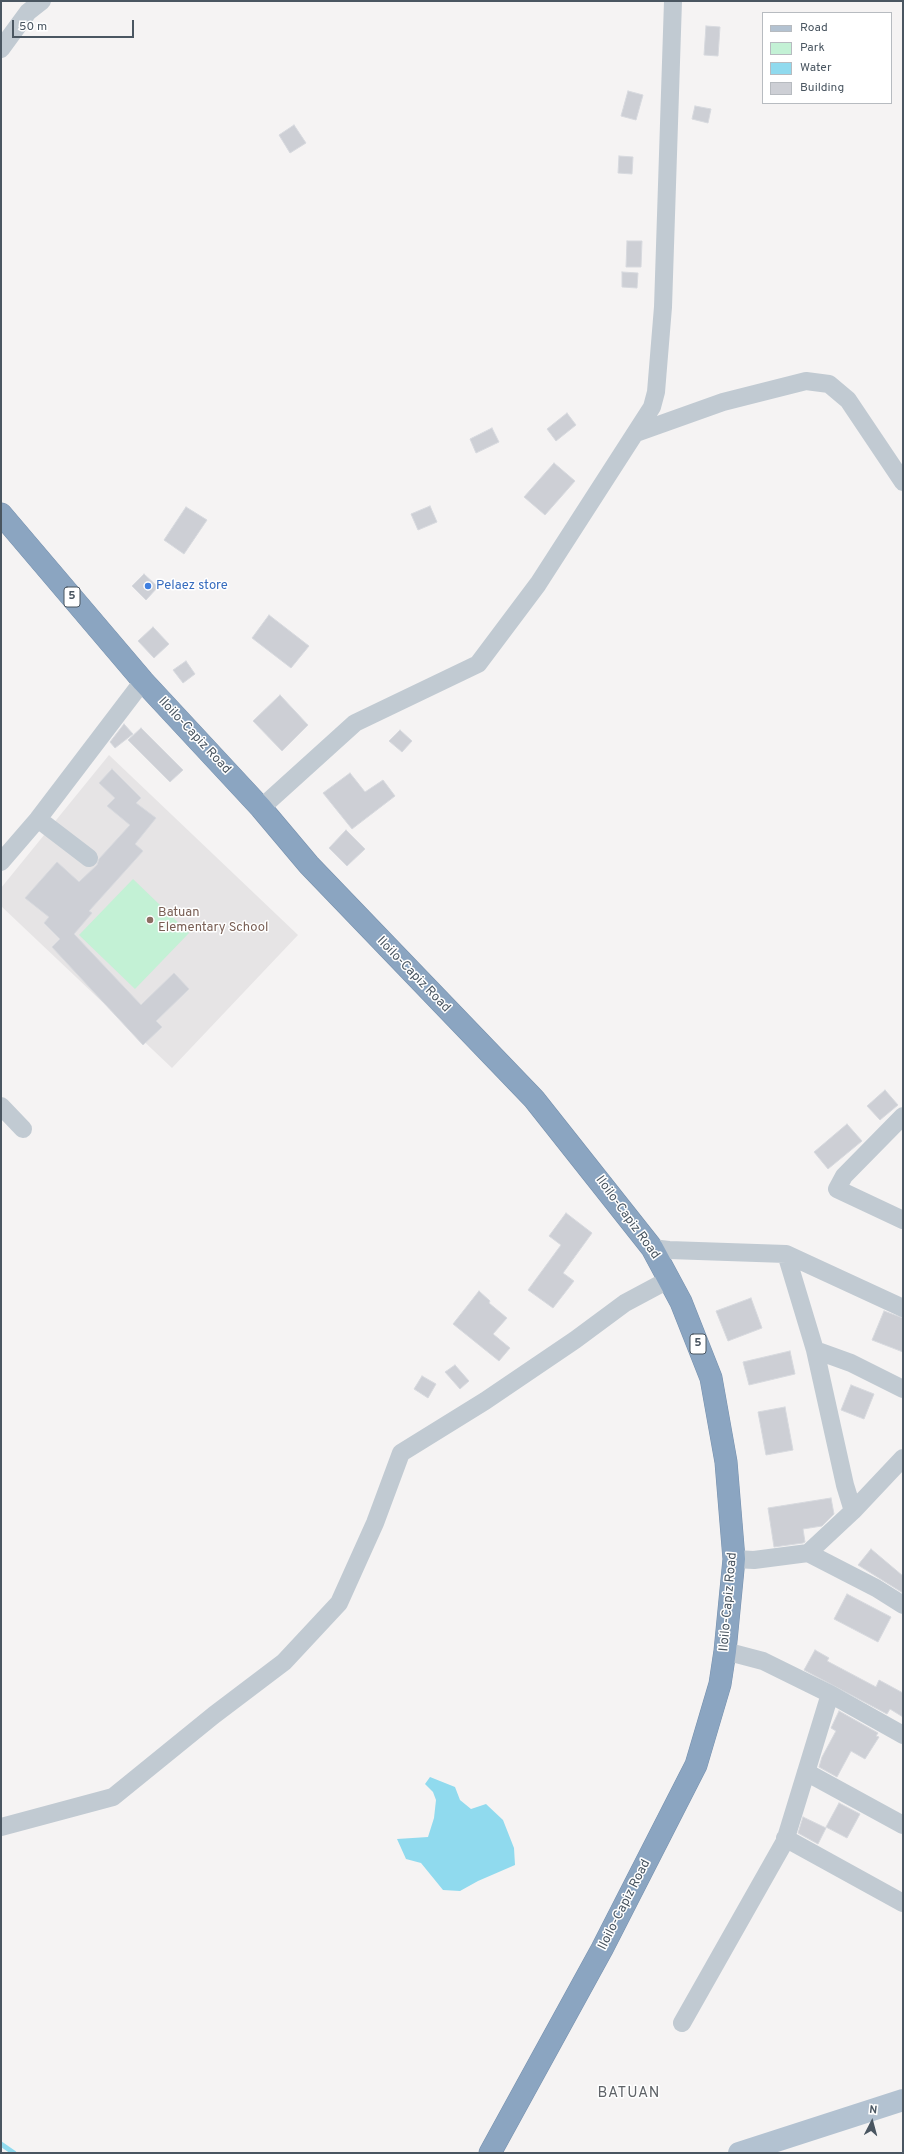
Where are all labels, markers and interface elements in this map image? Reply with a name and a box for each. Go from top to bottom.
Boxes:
scale bar [14,12,136,38]
legend [762,12,892,104]
text: 50 m [19,19,47,35]
text: Road [800,20,828,36]
text: Park [800,40,825,56]
text: Water [800,60,832,76]
text: Building [800,80,844,96]
place label: Pelaez store [156,578,228,594]
marker: Pelaez store [143,581,153,591]
road number: 5 [64,587,80,607]
street label: Iloilo-Capiz Road [154,694,234,778]
place label: Batuan Elementary School [158,905,268,936]
marker: Batuan Elementary School [145,915,155,925]
street label: Iloilo-Capiz Road [373,934,453,1016]
street label: Iloilo-Capiz Road [591,1173,663,1263]
road number: 5 [690,1334,706,1354]
street label: Iloilo-Capiz Road [717,1552,741,1652]
street label: Iloilo-Capiz Road [595,1857,655,1953]
district label: BATUAN [598,2085,660,2103]
north arrow [852,2102,892,2142]
text: N [869,2103,878,2117]

